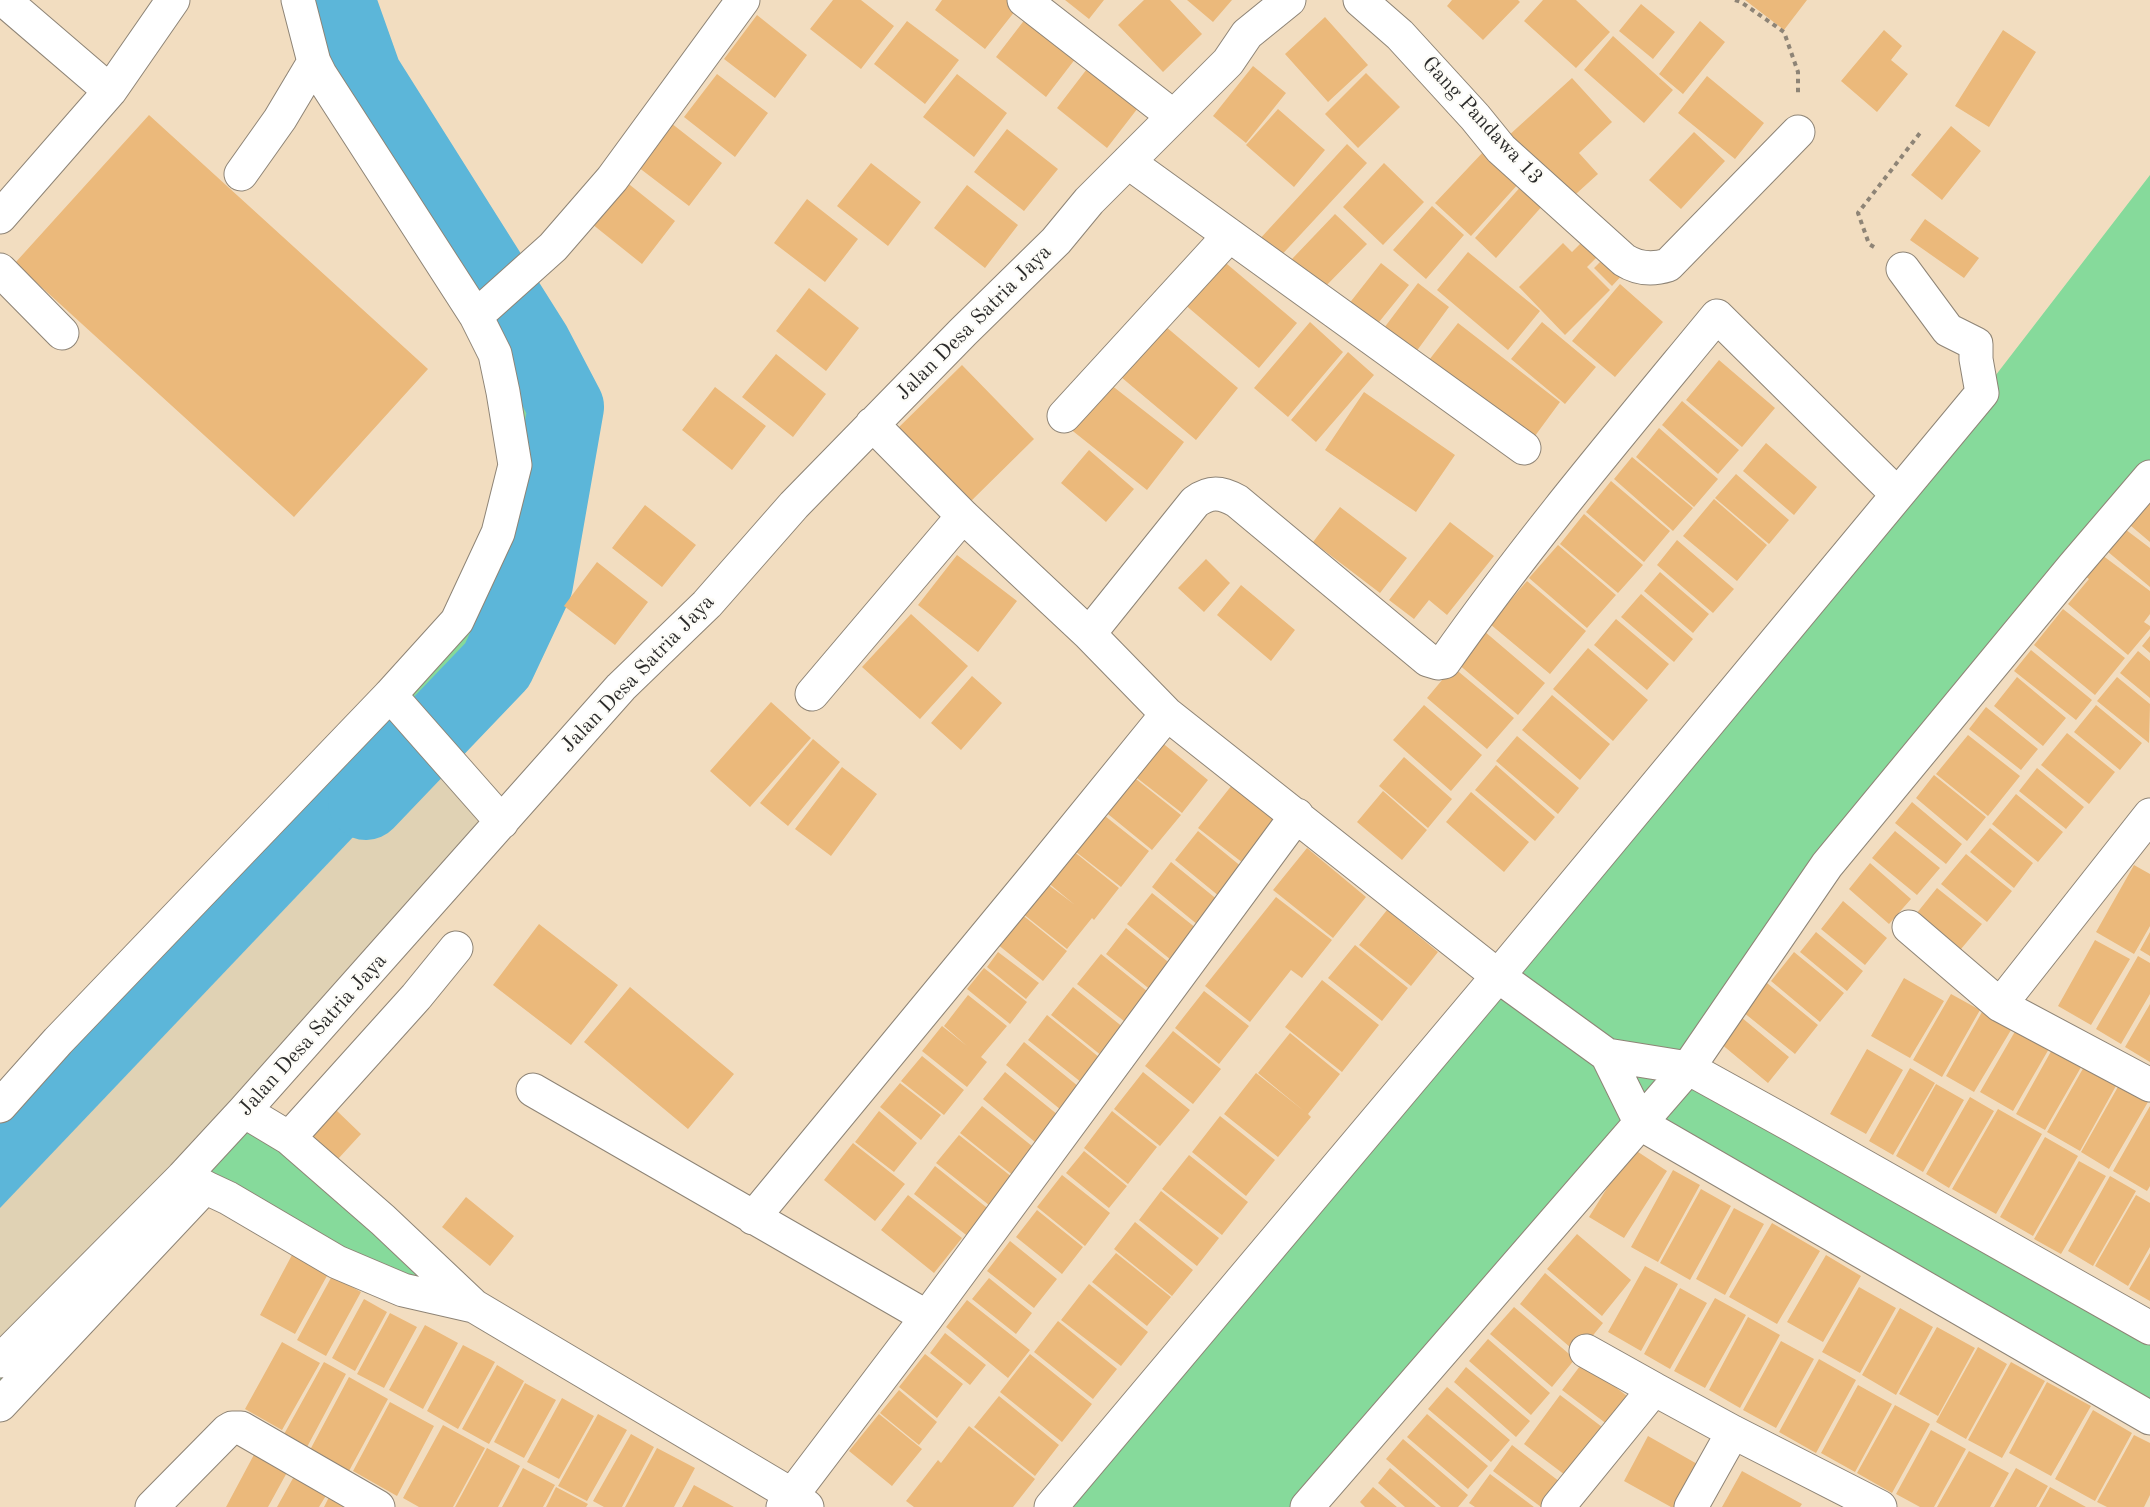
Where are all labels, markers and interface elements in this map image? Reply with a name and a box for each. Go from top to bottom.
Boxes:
street label: Gang Pandawa 13 [1416,52,1548,190]
street label: Jalan Desa Satria Jaya [891,240,1057,406]
street label: Jalan Desa Satria Jaya [556,590,720,758]
street label: Jalan Desa Satria Jaya [233,949,393,1121]

